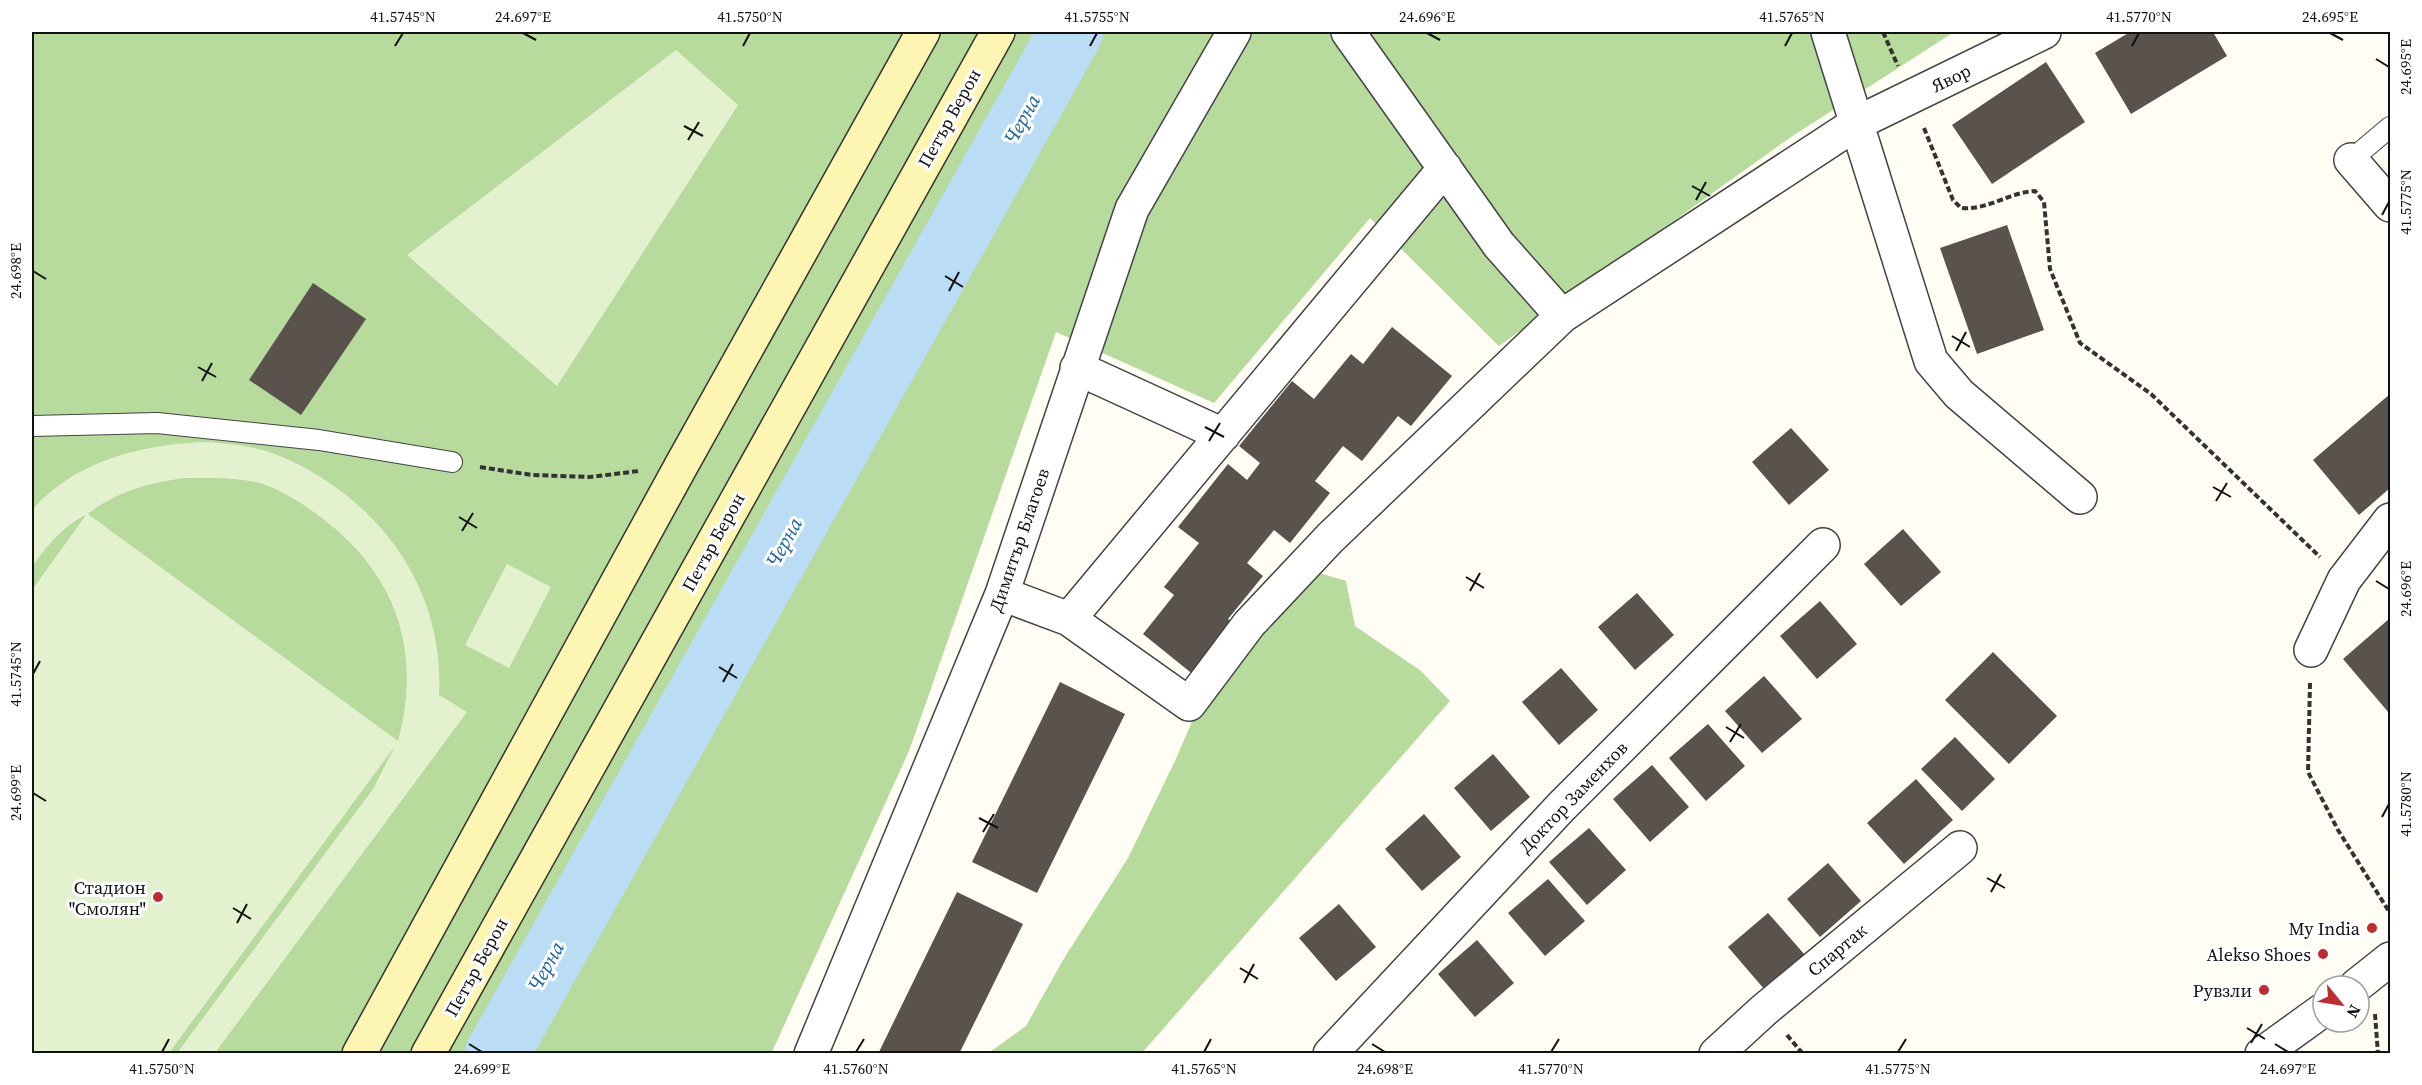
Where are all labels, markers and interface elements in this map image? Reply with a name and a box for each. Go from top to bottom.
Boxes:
text: 41.5745°N [370,6,436,27]
text: 24.697°E [495,6,551,27]
text: 41.5750°N [717,6,783,27]
text: 41.5755°N [1064,6,1130,27]
text: 24.696°E [1399,6,1455,27]
text: 41.5765°N [1759,6,1825,27]
text: 41.5770°N [2106,6,2172,27]
text: 24.695°E [2302,6,2358,27]
text: 24.695°E [2395,39,2416,95]
street label: Явор [1927,58,1975,98]
street label: Петър Берон [912,64,986,172]
water label: Черна [997,89,1047,149]
text: 41.5775°N [2395,169,2416,235]
text: 24.698°E [5,243,26,299]
street label: Димитър Благоев [983,465,1055,615]
street label: Петър Берон [676,488,750,596]
water label: Черна [759,512,809,572]
text: 24.696°E [2395,561,2416,617]
text: 41.5745°N [5,641,26,707]
street label: Доктор Заменхов [1513,736,1633,858]
text: 24.699°E [5,765,26,821]
text: 41.5780°N [2395,771,2416,837]
place label: Стадион "Смолян" [69,875,146,921]
marker: Стадион "Смолян" [151,890,165,904]
street label: Петър Берон [439,913,513,1021]
place label: My India [2289,916,2361,941]
street label: Спартак [1802,918,1872,982]
marker: My India [2365,921,2379,935]
water label: Черна [521,936,571,996]
place label: Alekso Shoes [2206,942,2311,967]
marker: Alekso Shoes [2316,947,2330,961]
north arrow [2311,974,2371,1034]
place label: Рувзли [2193,978,2252,1003]
marker: Рувзли [2257,983,2271,997]
text: N [2341,1001,2366,1022]
text: 41.5750°N [129,1058,195,1079]
text: 24.699°E [454,1058,510,1079]
text: 41.5760°N [823,1058,889,1079]
text: 41.5765°N [1171,1058,1237,1079]
text: 24.698°E [1357,1058,1413,1079]
text: 41.5770°N [1518,1058,1584,1079]
text: 41.5775°N [1865,1058,1931,1079]
text: 24.697°E [2260,1058,2316,1079]

